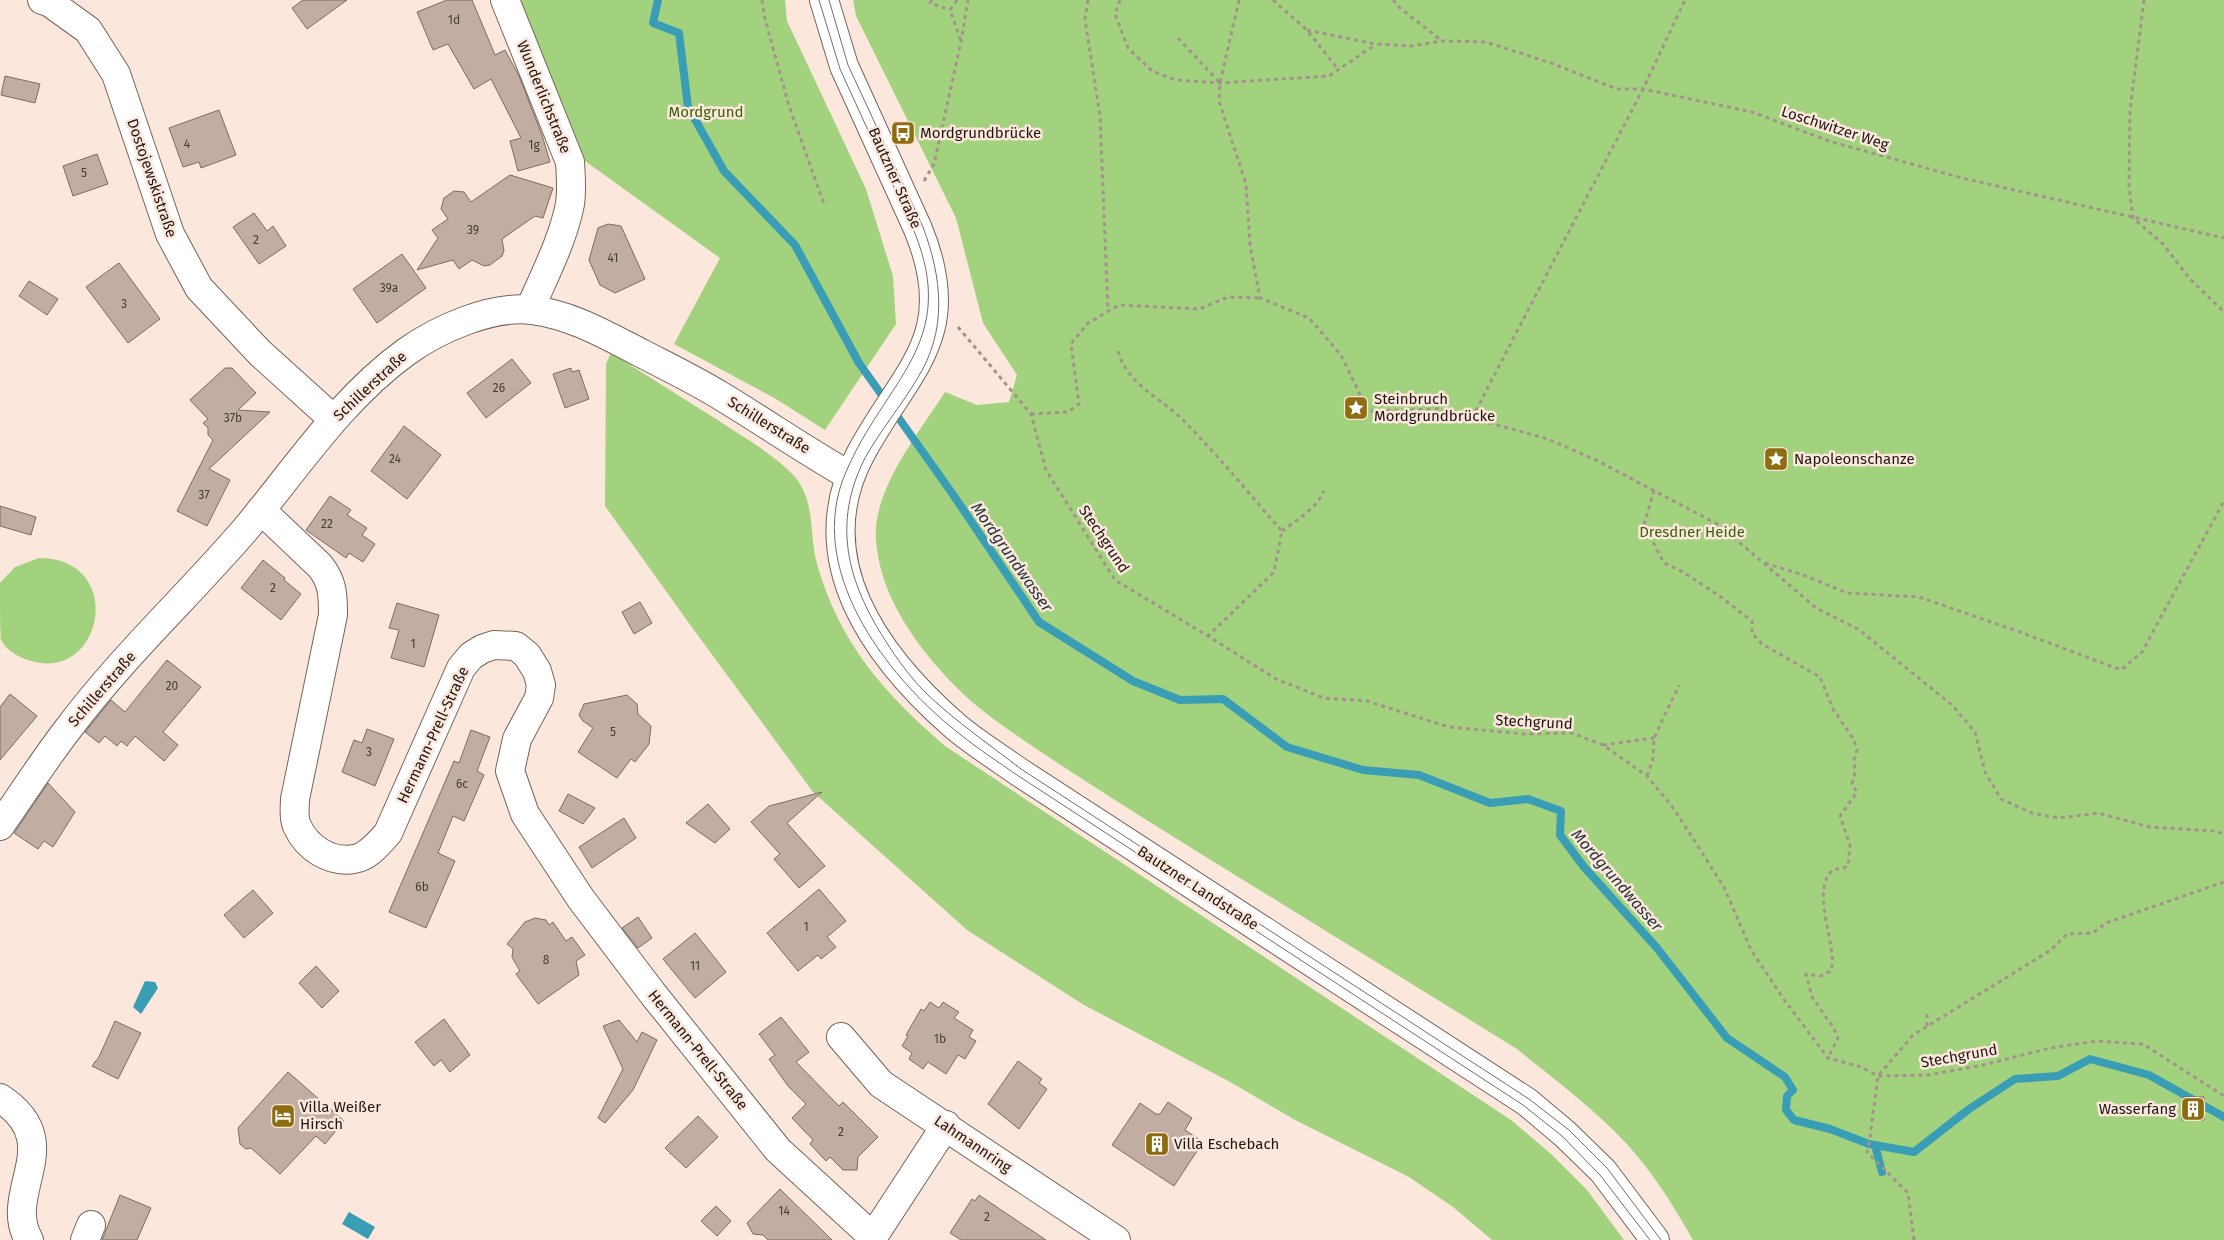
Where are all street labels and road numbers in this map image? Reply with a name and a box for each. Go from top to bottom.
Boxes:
street label: Wunderlichstraße [513,38,575,156]
street label: Loschwitzer Weg [1779,102,1891,154]
street label: Dostojewskistraße [123,116,181,240]
street label: Bautzner Straße [865,125,925,231]
street label: Schillerstraße [330,347,410,425]
street label: Schillerstraße [724,393,814,457]
street label: Stechgrund [1075,502,1133,576]
street label: Schillerstraße [64,648,140,730]
street label: Hermann-Prell-Straße [393,664,473,806]
street label: Stechgrund [1495,711,1573,733]
street label: Bautzner Landstraße [1134,842,1262,934]
street label: Hermann-Prell-Straße [644,986,752,1114]
street label: Stechgrund [1919,1040,1999,1072]
street label: Lahmannring [931,1112,1015,1177]

